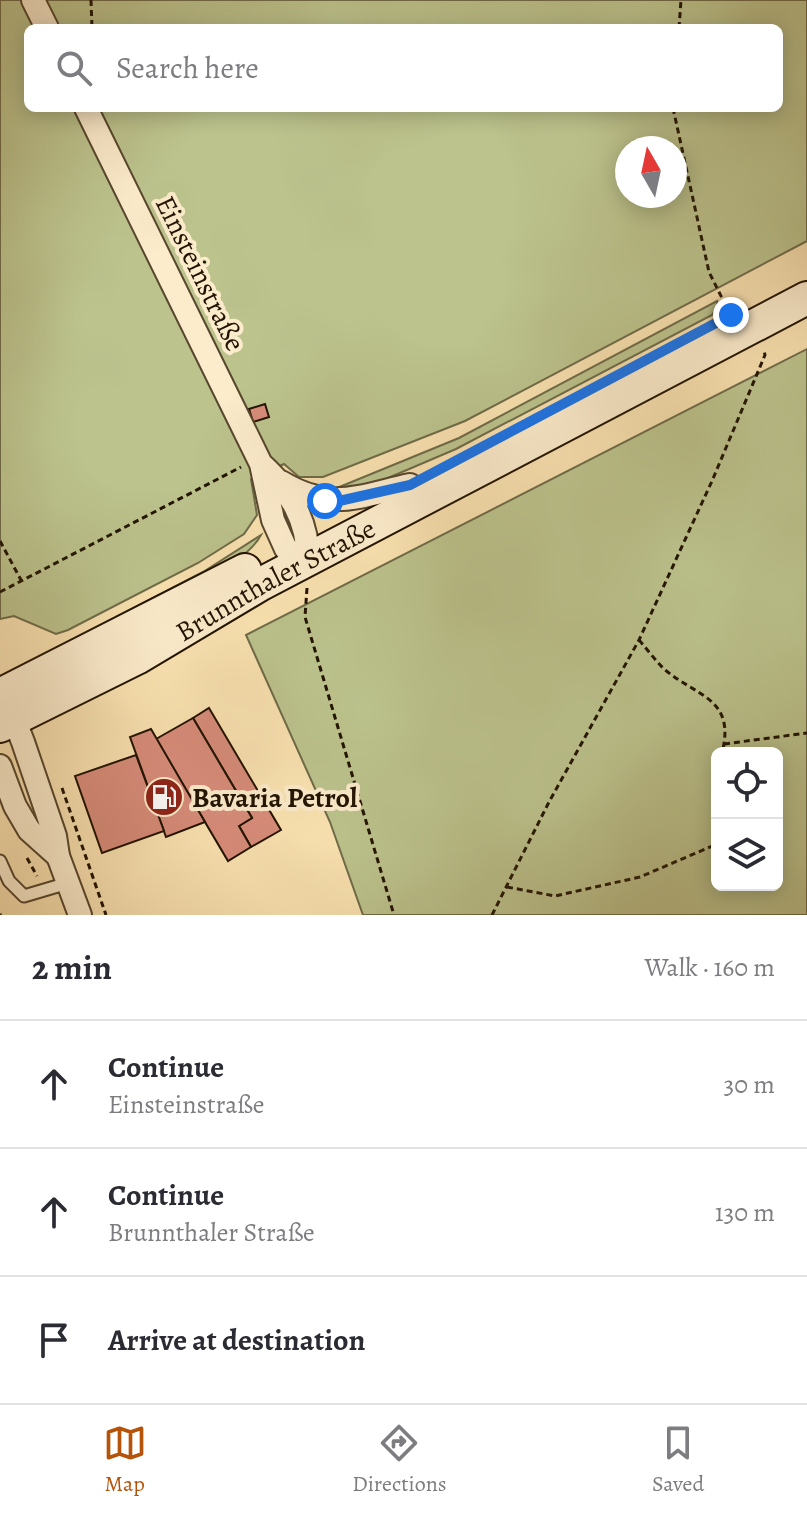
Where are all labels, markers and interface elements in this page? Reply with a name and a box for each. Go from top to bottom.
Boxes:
search box [24,24,783,112]
icon: search [52,46,96,90]
text: Search here [116,48,259,88]
north arrow [615,136,687,208]
street label: Einsteinstraße [146,189,254,357]
route end [713,297,749,333]
route start [307,483,343,519]
street label: Brunnthaler Straße [169,510,382,651]
map controls [711,747,783,891]
button: locate [711,747,783,819]
fuel station icon: Bavaria Petrol [143,776,185,818]
place label: Bavaria Petrol [192,779,358,817]
button: layers [711,819,783,891]
text: 2 min [32,944,112,991]
text: Walk · 160 m [644,950,775,985]
text: Continue [108,1047,224,1087]
icon: ahead [32,1062,76,1106]
text: 30 m [724,1067,775,1102]
text: Einsteinstraße [108,1087,264,1122]
text: Continue [108,1175,224,1215]
icon: ahead [32,1190,76,1234]
text: 130 m [715,1195,775,1230]
text: Brunnthaler Straße [108,1215,315,1250]
icon: arrive [32,1318,76,1362]
text: Arrive at destination [108,1320,365,1360]
tab: Map [103,1421,147,1499]
tab: Directions [352,1421,447,1499]
tab: Saved [652,1421,704,1499]

